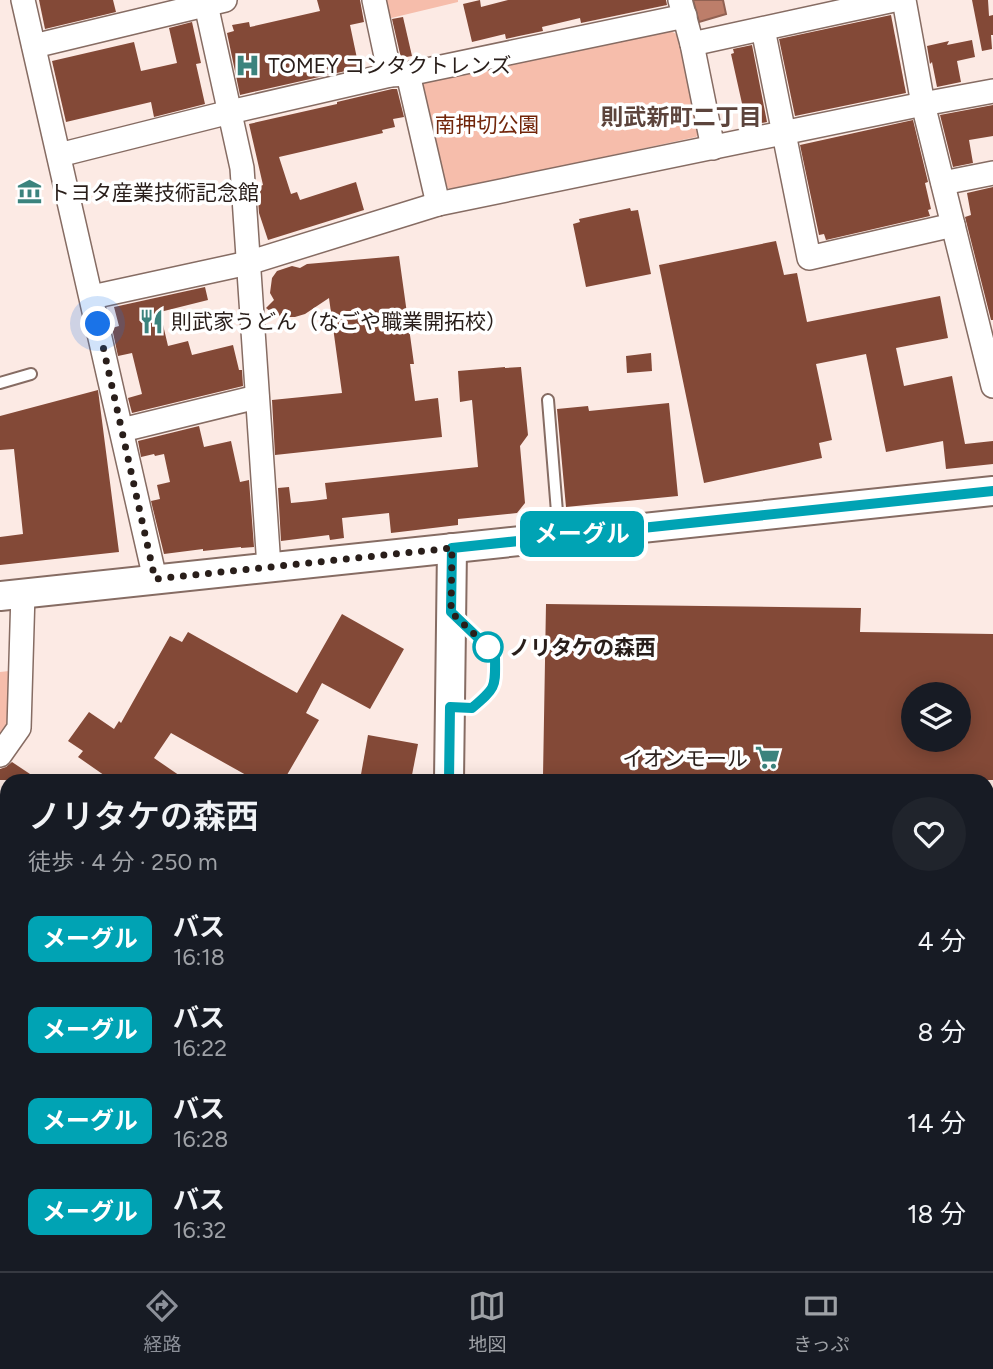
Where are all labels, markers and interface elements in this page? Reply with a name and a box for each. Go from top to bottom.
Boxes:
hospital icon: TOMEY コンタクトレンズ [234,51,262,79]
place label: TOMEY コンタクトレンズ [268,53,512,78]
district label: 則武新町二丁目 [601,103,762,131]
park label: 南押切公園 [435,112,540,137]
museum icon: トヨタ産業技術記念館 [15,178,43,206]
place label: トヨタ産業技術記念館 [49,180,259,205]
your location [80,306,115,341]
restaurant icon: 則武家うどん（なごや職業開拓校） [137,307,165,335]
place label: 則武家うどん（なごや職業開拓校） [171,309,507,334]
line badge: メーグル [533,511,631,557]
text: メーグル [534,519,630,548]
marker: ノリタケの森西 [473,632,503,662]
place label: ノリタケの森西 [509,635,656,660]
map controls [901,682,971,752]
button: layers [901,682,971,752]
supermarket icon: イオンモール [754,744,782,772]
place label: イオンモール [622,746,748,771]
text: ノリタケの森西 [28,797,259,836]
button: heart [892,797,966,871]
text: 徒歩 · 4 分 · 250 m [28,848,217,876]
text: バス [173,911,225,943]
text: メーグル [42,924,138,953]
text: 4 分 [917,925,966,957]
text: 16:18 [173,943,225,971]
text: バス [173,1002,225,1034]
text: メーグル [42,1015,138,1044]
text: 8 分 [918,1016,966,1048]
text: 16:22 [173,1034,227,1062]
text: バス [173,1093,225,1125]
text: メーグル [42,1106,138,1135]
text: 14 分 [907,1107,966,1139]
text: 16:28 [173,1125,228,1153]
text: バス [173,1184,225,1216]
text: メーグル [42,1197,138,1226]
text: 18 分 [907,1198,966,1230]
text: 16:32 [173,1216,227,1244]
tab: 経路 [143,1287,181,1356]
tab: 地図 [468,1287,506,1356]
tab: きっぷ [793,1287,850,1356]

